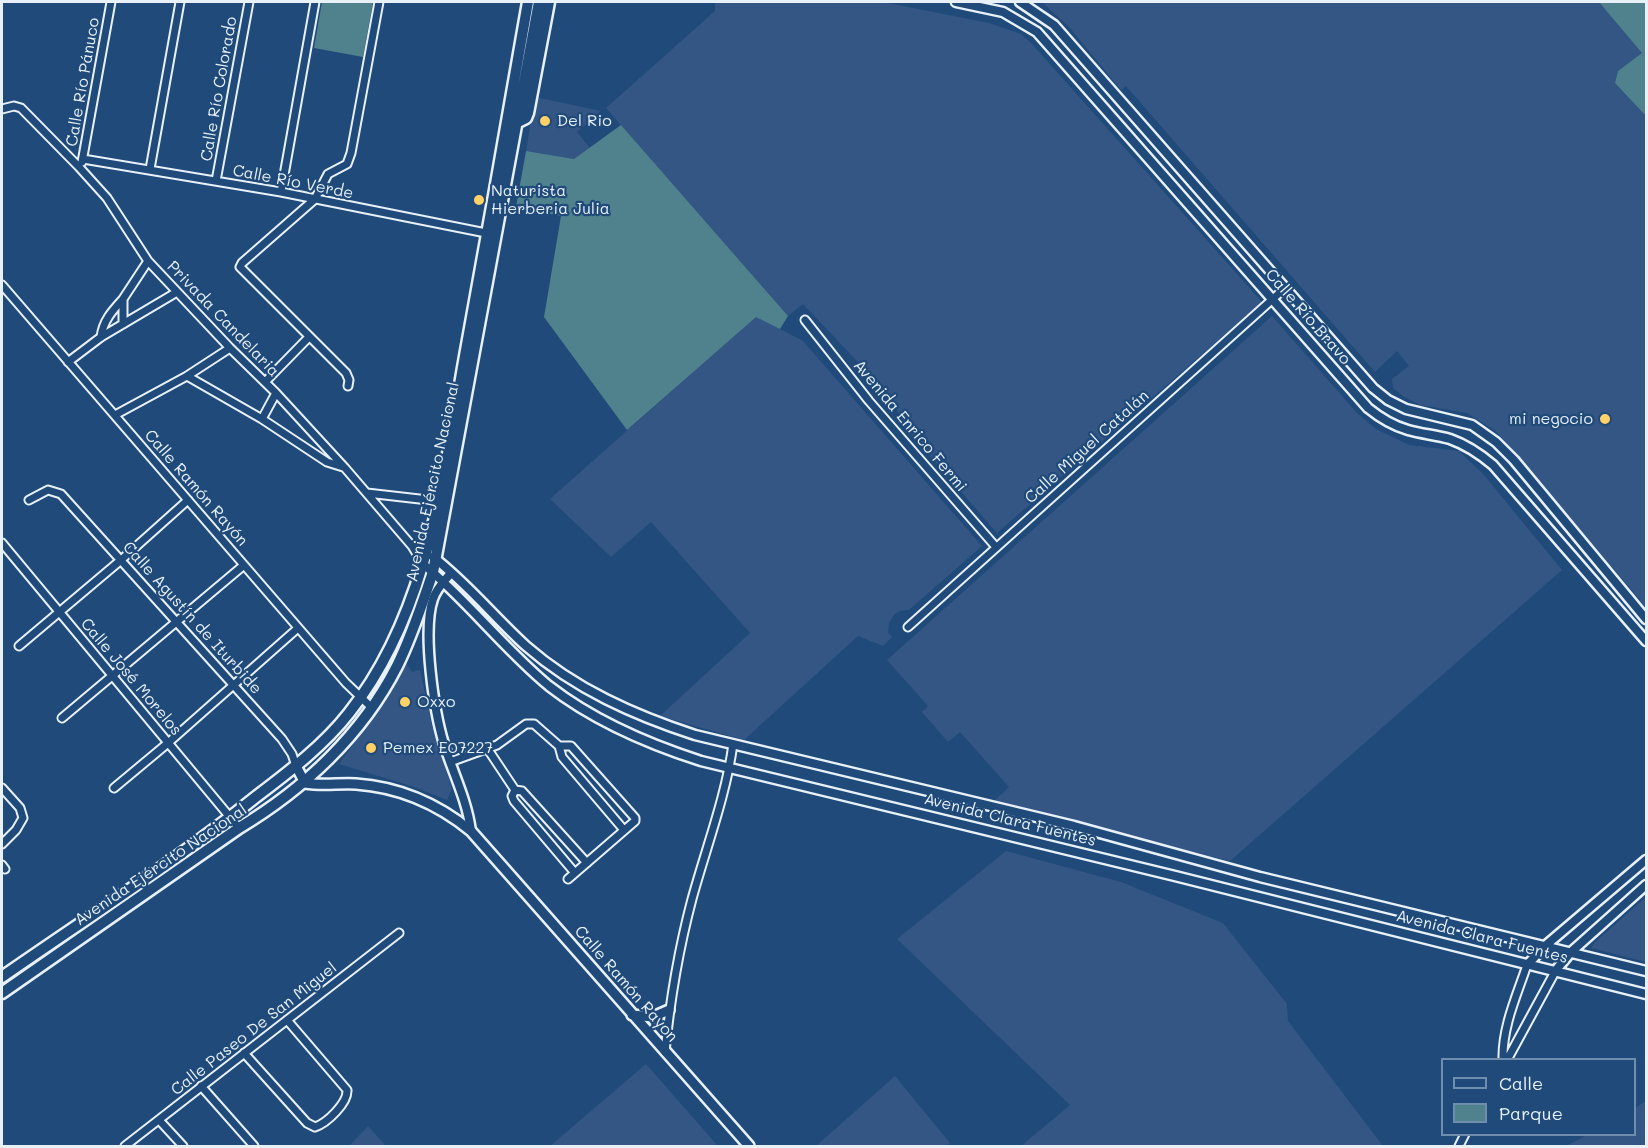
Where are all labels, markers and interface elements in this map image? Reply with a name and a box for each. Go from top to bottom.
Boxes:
street label: Calle Río Colorado [197,15,241,163]
street label: Calle Río Pánuco [62,16,104,148]
place label: Del Rio [557,111,612,131]
marker: Del Rio [538,114,552,128]
street label: Calle Río Verde [231,161,355,203]
place label: Naturista Hierberia Julia [491,181,610,219]
marker: Naturista Hierberia Julia [472,193,486,207]
street label: Privada Candelaria [163,257,283,381]
street label: Calle Río Bravo [1261,265,1355,369]
street label: Avenida Enrico Fermi [849,356,971,496]
street label: Avenida Ejército Nacional [402,380,464,584]
street label: Calle Miguel Catalán [1021,386,1153,508]
place label: mi negocio [1509,409,1593,429]
marker: mi negocio [1598,412,1612,426]
street label: Calle Ramón Rayón [140,426,252,550]
street label: Calle Agustín de Iturbide [118,538,266,698]
street label: Calle José Morelos [76,615,186,739]
place label: Oxxo [417,692,455,712]
marker: Oxxo [398,695,412,709]
place label: Pemex E07227 [383,738,493,758]
marker: Pemex E07227 [364,741,378,755]
street label: Avenida Clara Fuentes [922,789,1098,851]
street label: Avenida Ejército Nacional [71,800,251,930]
street label: Avenida Clara Fuentes [1394,906,1570,968]
street label: Calle Ramón Rayon [570,922,682,1046]
street label: Calle Paseo De San Miguel [167,958,341,1100]
legend [1441,1058,1636,1136]
text: Calle [1499,1071,1543,1095]
text: Parque [1499,1101,1563,1125]

